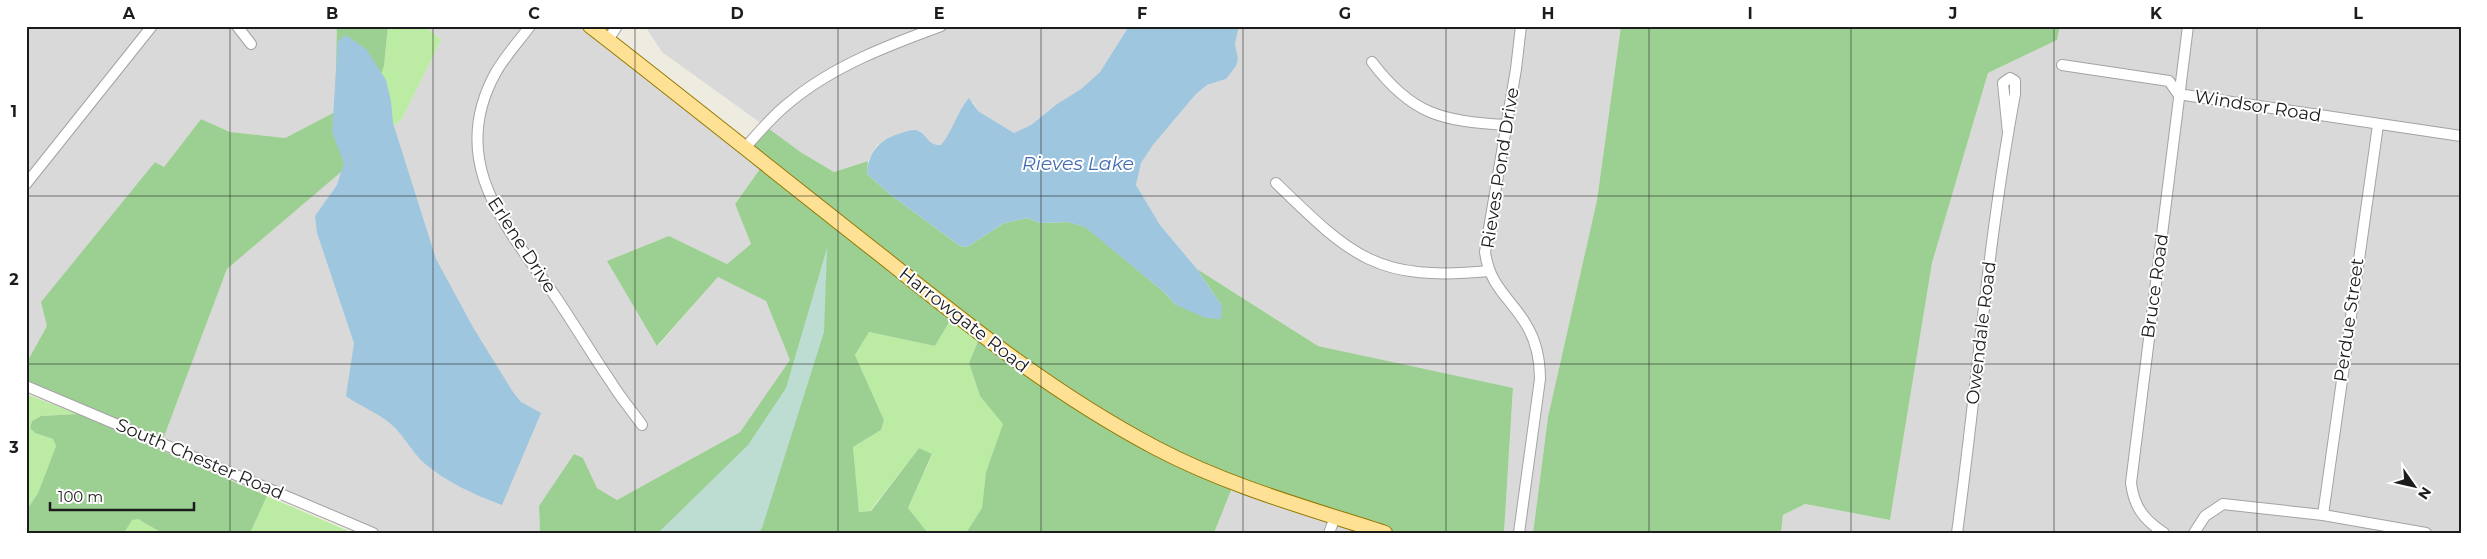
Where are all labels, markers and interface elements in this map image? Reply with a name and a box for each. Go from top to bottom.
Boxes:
text: A [122,4,136,23]
text: B [326,4,338,23]
text: C [528,4,540,23]
text: D [730,4,744,23]
text: E [934,4,944,23]
text: F [1137,4,1147,23]
text: G [1339,4,1351,23]
text: H [1542,4,1554,23]
text: I [1747,4,1753,23]
text: J [1948,4,1957,23]
text: K [2150,4,2163,23]
text: L [2353,4,2363,23]
street label: Windsor Road [2193,85,2323,127]
street label: Rieves Pond Drive [1476,86,1524,250]
text: 1 [11,102,17,121]
water label: Rieves Lake [1022,152,1134,175]
street label: Erlene Drive [483,193,561,297]
street label: Bruce Road [2137,232,2173,340]
street label: Perdue Street [2329,257,2369,383]
street label: Owendale Road [1961,260,2001,406]
street label: Harrowgate Road [895,263,1033,377]
text: 2 [9,270,19,289]
street label: South Chester Road [113,414,287,504]
text: 3 [8,438,19,457]
north arrow [2390,462,2440,512]
scale bar [50,479,194,511]
text: N [2414,484,2435,503]
text: 100 m [58,487,103,506]

